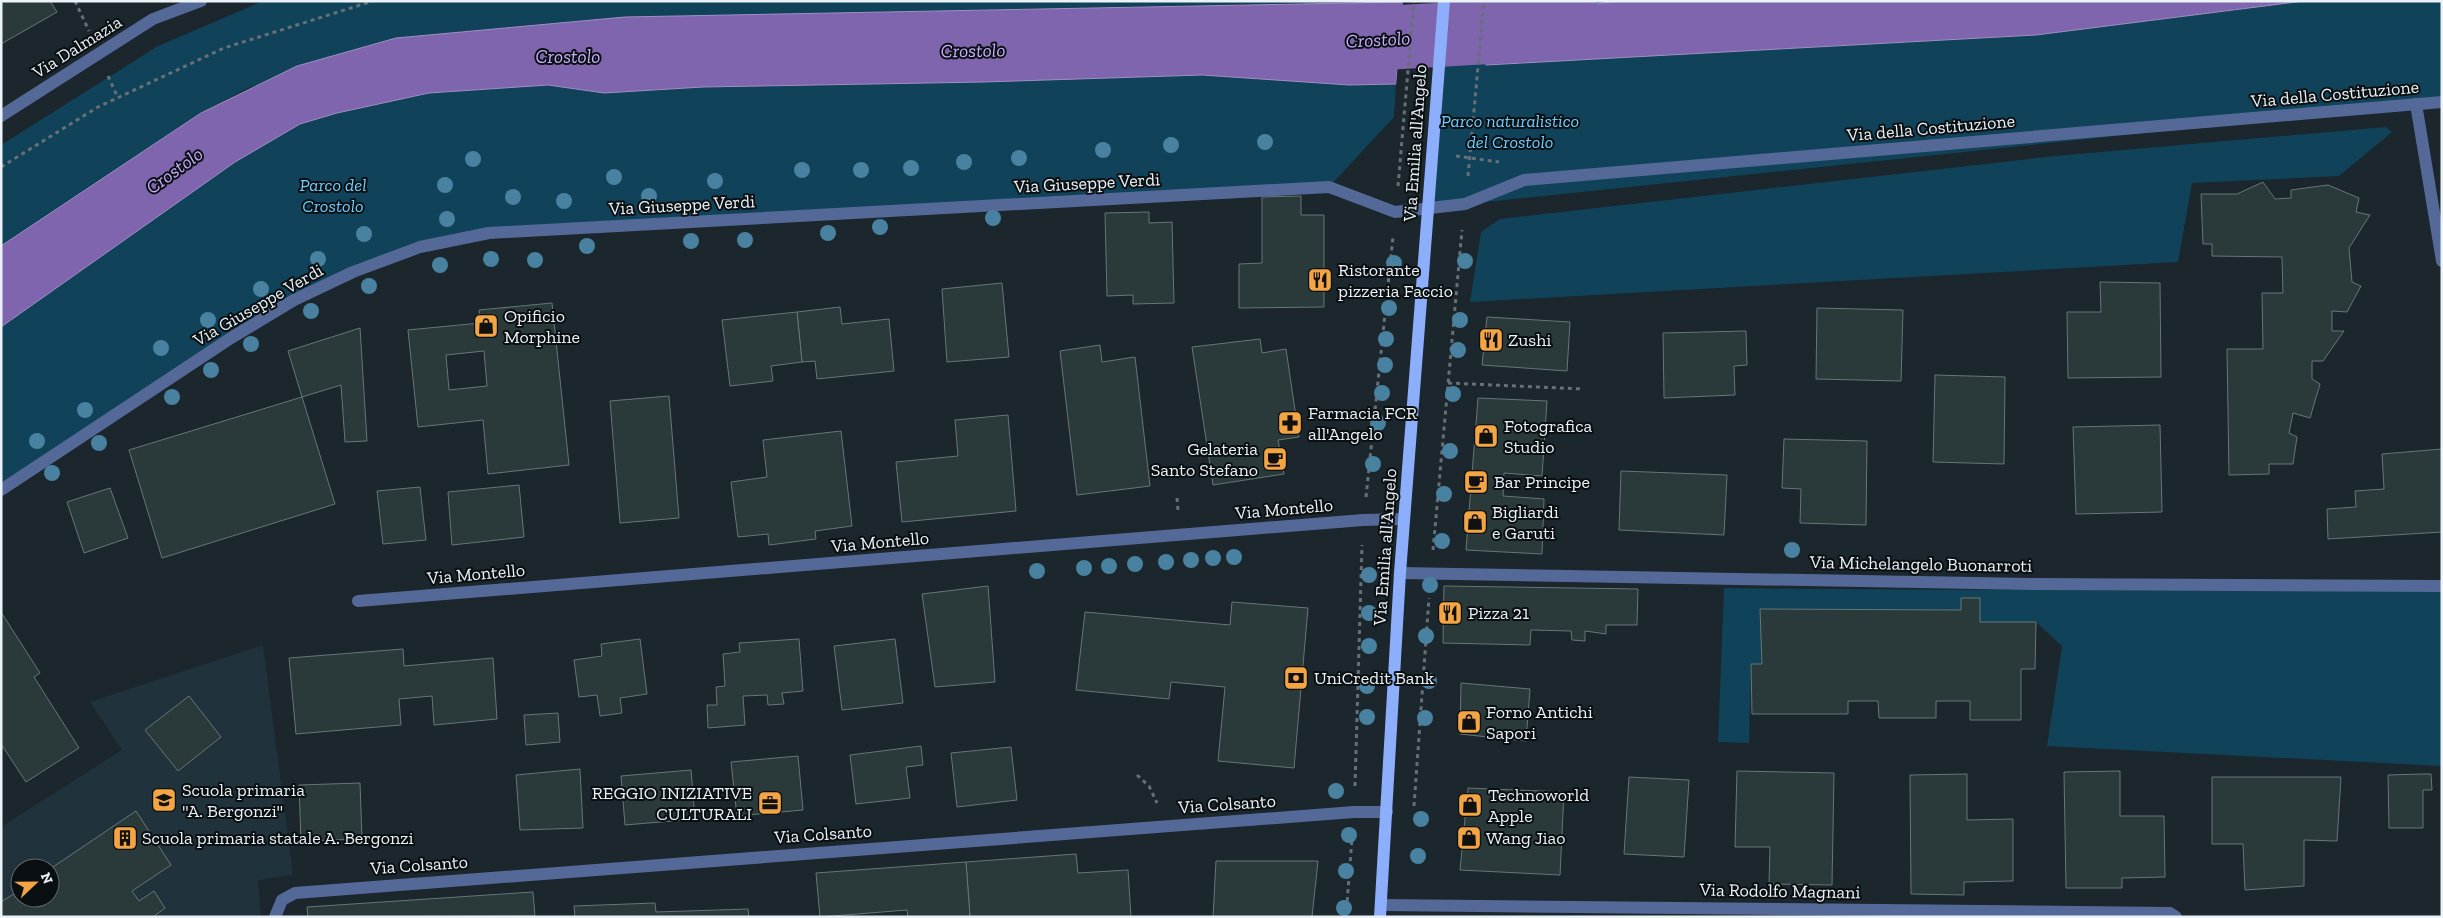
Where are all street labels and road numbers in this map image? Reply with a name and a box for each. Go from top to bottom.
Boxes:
street label: Via Dalmazia [27,11,126,84]
street label: Via Emilia all'Angelo [1398,64,1431,223]
street label: Via della Costituzione [2249,76,2420,112]
street label: Via della Costituzione [1845,110,2016,146]
street label: Via Giuseppe Verdi [1012,168,1161,198]
street label: Via Giuseppe Verdi [607,190,756,220]
street label: Via Giuseppe Verdi [188,259,327,352]
street label: Via Emilia all'Angelo [1368,468,1401,627]
street label: Via Montello [1233,494,1334,524]
street label: Via Montello [829,527,930,557]
street label: Via Michelangelo Buonarroti [1809,551,2032,577]
street label: Via Montello [425,559,526,589]
street label: Via Colsanto [1177,790,1276,818]
street label: Via Colsanto [773,820,872,848]
street label: Via Colsanto [369,851,468,879]
street label: Via Rodolfo Magnani [1698,879,1861,903]

